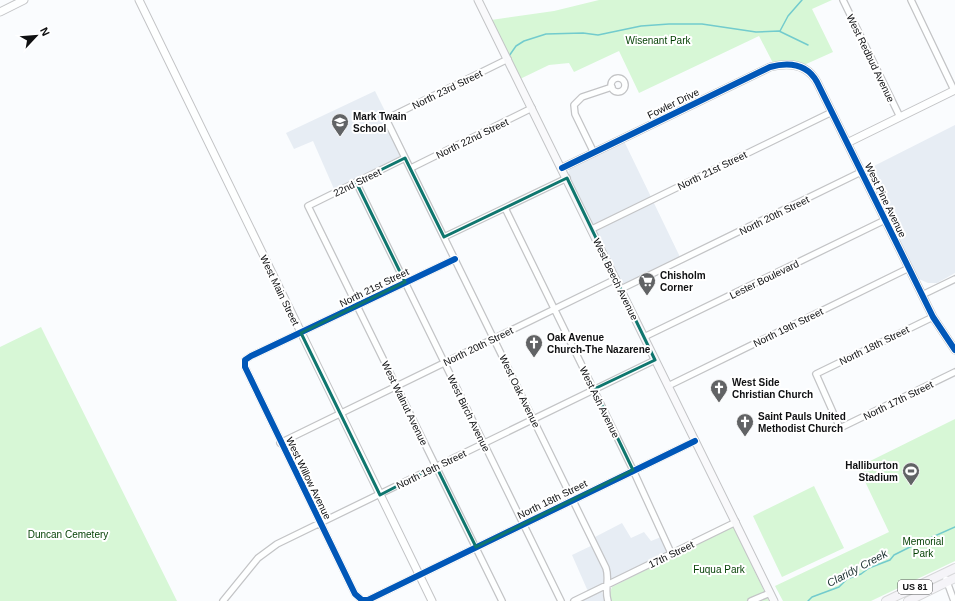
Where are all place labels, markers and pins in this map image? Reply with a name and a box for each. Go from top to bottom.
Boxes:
place label: Mark Twain School [353,111,407,134]
school or university icon: Mark Twain School [330,112,350,137]
place label: Chisholm Corner [660,270,706,293]
supermarket icon: Chisholm Corner [637,271,657,296]
place label: Oak Avenue Church-The Nazarene [547,332,651,355]
church icon: Oak Avenue Church-The Nazarene [524,333,544,358]
place label: West Side Christian Church [732,377,813,400]
church icon: West Side Christian Church [709,378,729,403]
place label: Saint Pauls United Methodist Church [758,411,846,434]
church icon: Saint Pauls United Methodist Church [735,412,755,437]
place label: Halliburton Stadium [845,460,898,483]
sports icon: Halliburton Stadium [901,461,921,486]

